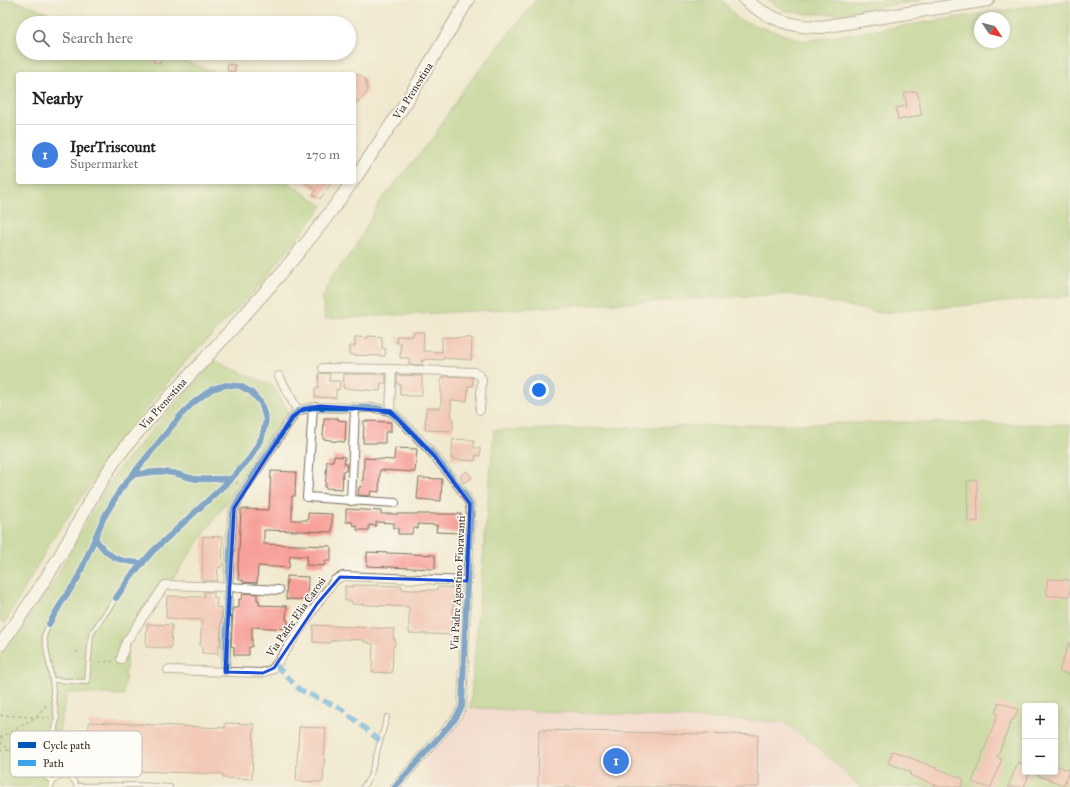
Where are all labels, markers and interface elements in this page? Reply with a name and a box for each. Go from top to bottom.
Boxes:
north arrow [974,12,1010,48]
search box [16,16,356,60]
icon: search [30,27,52,49]
text: Search here [62,29,133,47]
street label: Via Prenestina [390,60,436,123]
text: Nearby [32,88,83,109]
text: IperTriscount [70,138,156,156]
text: 1 [42,147,48,163]
text: 270 m [306,147,340,163]
text: Supermarket [70,156,138,172]
street label: Via Prenestina [136,375,190,433]
your location [529,380,549,400]
street label: Via Padre Agostino Fioravanti [448,515,468,652]
street label: Via Padre Elia Carosi [263,574,328,660]
map controls [1022,703,1058,775]
button: + [1022,703,1058,739]
legend [10,731,142,777]
text: Cycle path [43,739,90,752]
button: − [1022,739,1058,775]
pin: 1 [603,746,629,776]
text: Path [43,757,64,770]

